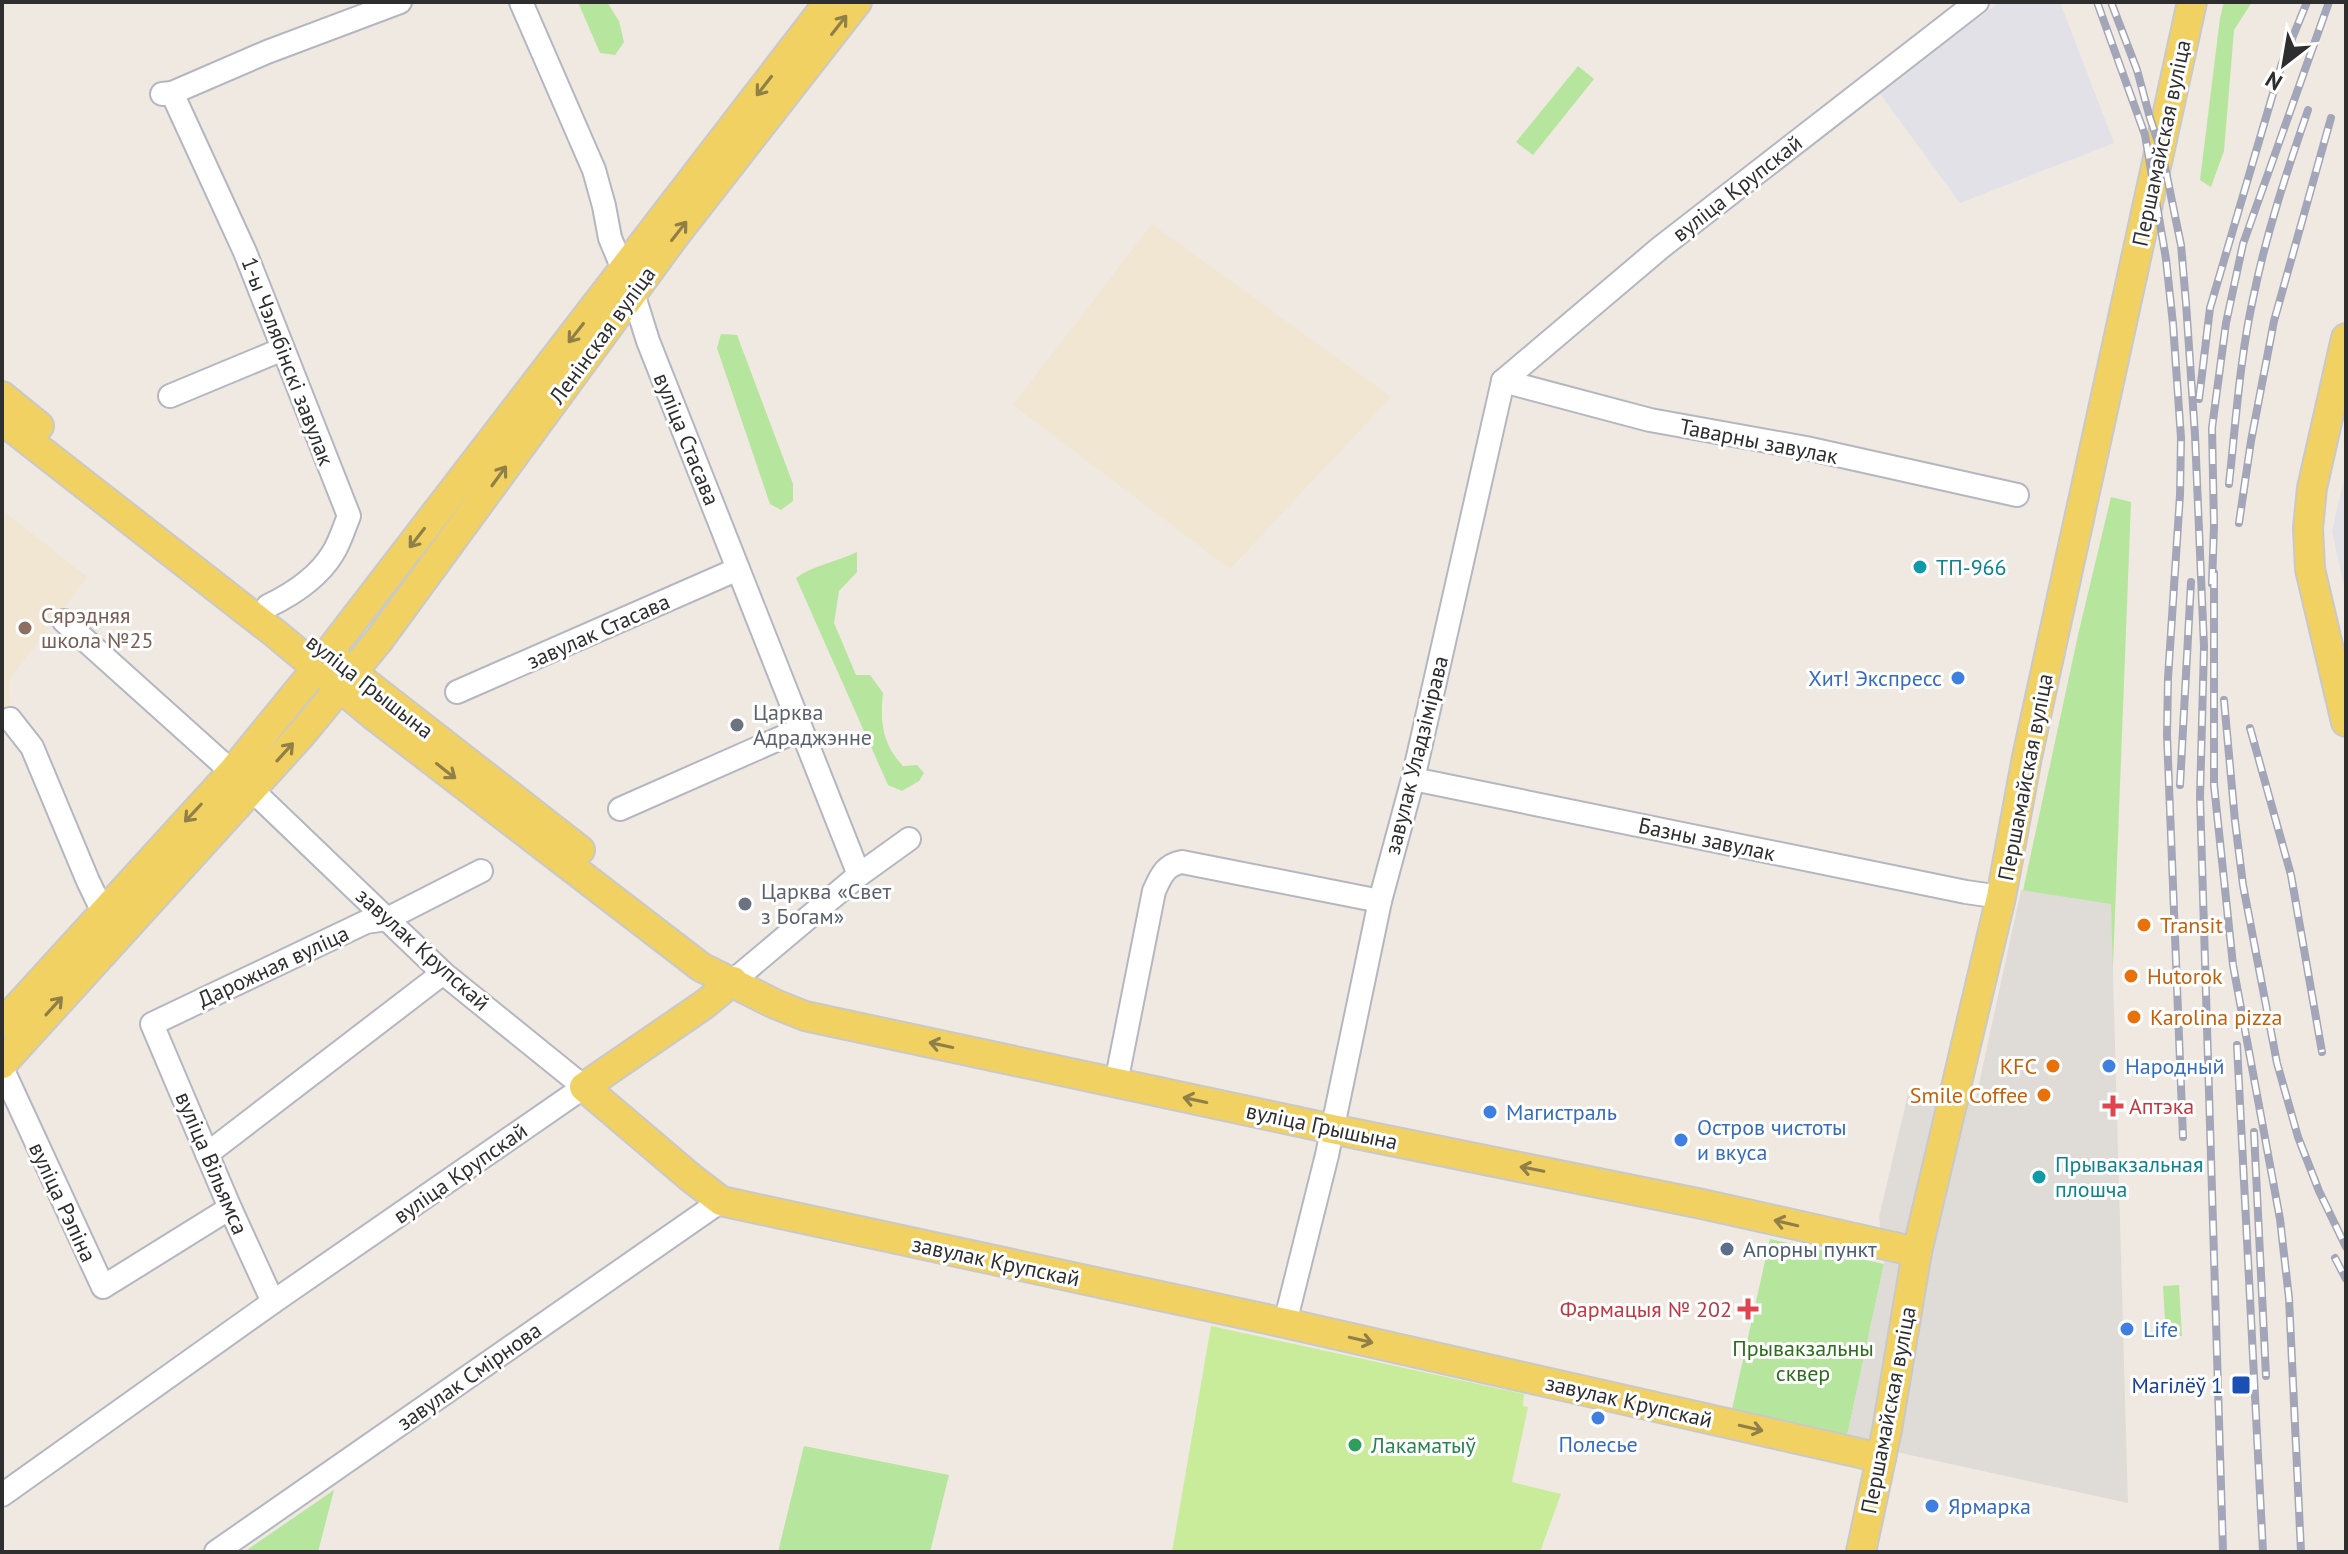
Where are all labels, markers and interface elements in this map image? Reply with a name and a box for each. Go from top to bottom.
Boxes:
one-way arrow [830,15,847,36]
north arrow [2244,24,2324,104]
street label: Першамайская вуліца [2125,37,2197,249]
text: N [2260,65,2287,97]
one-way arrow [756,75,773,96]
street label: вуліца Крупскай [1666,129,1808,247]
one-way arrow [671,221,688,242]
street label: 1-ы Чэлябінскі завулак [235,253,341,470]
street label: Ленінская вуліца [542,261,661,410]
one-way arrow [568,322,585,343]
street label: вуліца Стасава [648,369,726,509]
street label: Таварны завулак [1677,412,1841,470]
one-way arrow [491,465,507,487]
one-way arrow [409,527,426,548]
place label: ТП-966 [1936,553,2007,581]
marker: ТП-966 [1911,558,1929,576]
street label: завулак Стасава [522,587,674,675]
place label: Сярэдняя школа №25 [41,601,153,654]
marker: Сярэдняя школа №25 [16,619,34,637]
street label: вуліца Грышына [301,628,439,744]
street label: завулак Уладзімірава [1378,653,1454,857]
place label: Хит! Экспресс [1808,664,1942,692]
marker: Хит! Экспресс [1949,669,1967,687]
street label: Першамайская вуліца [1991,671,2059,883]
place label: Царква Адраджэнне [753,698,872,751]
marker: Царква Адраджэнне [728,716,746,734]
one-way arrow [276,742,294,762]
one-way arrow [435,762,456,779]
one-way arrow [184,803,202,823]
street label: Базны завулак [1636,811,1778,867]
place label: Царква «Свет з Богам» [761,877,891,930]
street label: завулак Крупскай [350,882,496,1016]
marker: Царква «Свет з Богам» [736,895,754,913]
place label: Transit [2160,911,2223,939]
marker: Transit [2135,916,2153,934]
street label: Дарожная вуліца [193,919,353,1013]
place label: Hutorok [2147,962,2223,990]
marker: Hutorok [2122,967,2140,985]
one-way arrow [45,997,63,1017]
place label: Karolina pizza [2150,1003,2283,1031]
marker: Karolina pizza [2125,1008,2143,1026]
one-way arrow [929,1037,954,1052]
place label: KFC [2000,1052,2037,1080]
place label: Народный [2125,1052,2225,1080]
marker: KFC [2044,1057,2062,1075]
marker: Народный [2100,1057,2118,1075]
place label: Smile Coffee [1910,1081,2028,1109]
marker: Smile Coffee [2035,1086,2053,1104]
street label: вуліца Вільямса [169,1087,255,1239]
one-way arrow [1183,1092,1208,1107]
place label: Аптэка [2129,1092,2194,1120]
street label: вуліца Грышына [1244,1096,1400,1156]
marker: Аптэка [2104,1097,2122,1115]
place label: Магистраль [1506,1098,1617,1126]
marker: Магистраль [1481,1103,1499,1121]
place label: Остров чистоты и вкуса [1697,1113,1846,1166]
street label: вуліца Крупскай [388,1116,532,1230]
marker: Остров чистоты и вкуса [1672,1131,1690,1149]
street label: вуліца Рэпіна [23,1138,103,1266]
place label: Прывакзальная плошча [2055,1150,2203,1203]
one-way arrow [1520,1161,1545,1176]
marker: Прывакзальная плошча [2030,1168,2048,1186]
one-way arrow [1774,1215,1800,1230]
street label: завулак Крупскай [910,1230,1082,1292]
place label: Апорны пункт [1743,1235,1877,1263]
marker: Апорны пункт [1718,1240,1736,1258]
place label: Фармацыя № 202 [1560,1295,1732,1323]
marker: Фармацыя № 202 [1739,1300,1757,1318]
street label: Першамайская вуліца [1854,1304,1922,1516]
place label: Life [2143,1315,2178,1343]
street label: завулак Смірнова [391,1316,547,1436]
marker: Life [2118,1320,2136,1338]
one-way arrow [1347,1333,1373,1348]
park label: Прывакзальны сквер [1732,1334,1874,1387]
street label: завулак Крупскай [1543,1368,1715,1434]
place label: Магілёў 1 [2131,1371,2223,1399]
marker: Магілёў 1 [2230,1374,2252,1396]
marker: Полесье [1589,1409,1607,1427]
one-way arrow [1738,1421,1763,1436]
place label: Полесье [1558,1430,1638,1458]
place label: Лакаматыў [1370,1431,1476,1459]
marker: Лакаматыў [1346,1436,1364,1454]
place label: Ярмарка [1948,1492,2031,1520]
marker: Ярмарка [1923,1497,1941,1515]

